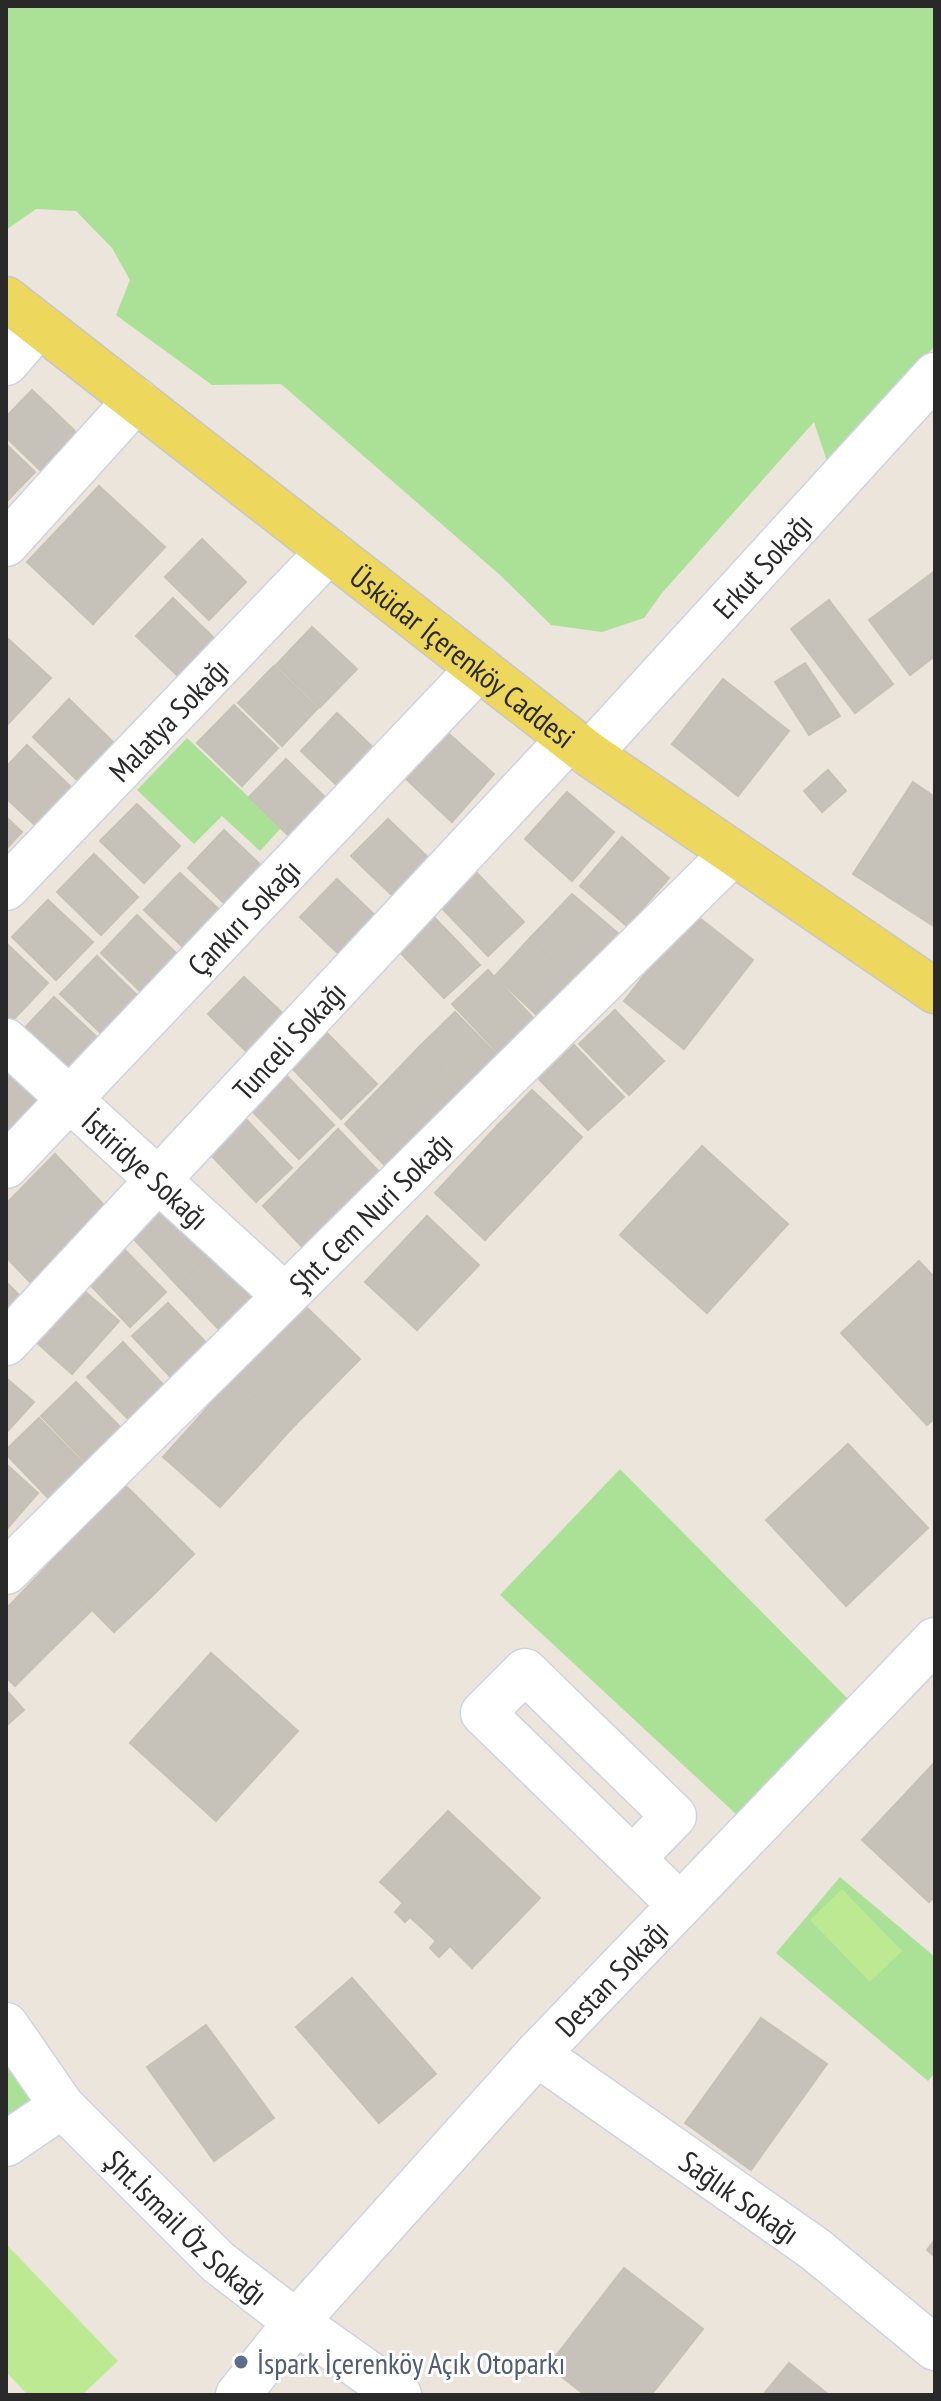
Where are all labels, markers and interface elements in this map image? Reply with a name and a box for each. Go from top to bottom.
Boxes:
street label: Erkut Sokağı [704,504,820,626]
street label: Üsküdar İçerenköy Caddesi [343,556,583,756]
street label: Malatya Sokağı [100,649,236,789]
street label: Çankırı Sokağı [178,850,308,983]
street label: Tunceli Sokağı [223,973,353,1108]
street label: İstiridye Sokağı [75,1101,218,1237]
street label: Şht. Cem Nuri Sokağı [280,1123,460,1301]
street label: Destan Sokağı [546,1911,676,2044]
street label: Şht.İsmail Öz Sokağı [97,2141,276,2313]
street label: Sağlık Sokağı [673,2141,808,2252]
place label: İspark İçerenköy Açık Otoparkı [257,2343,565,2382]
marker: İspark İçerenköy Açık Otoparkı [232,2353,250,2371]

